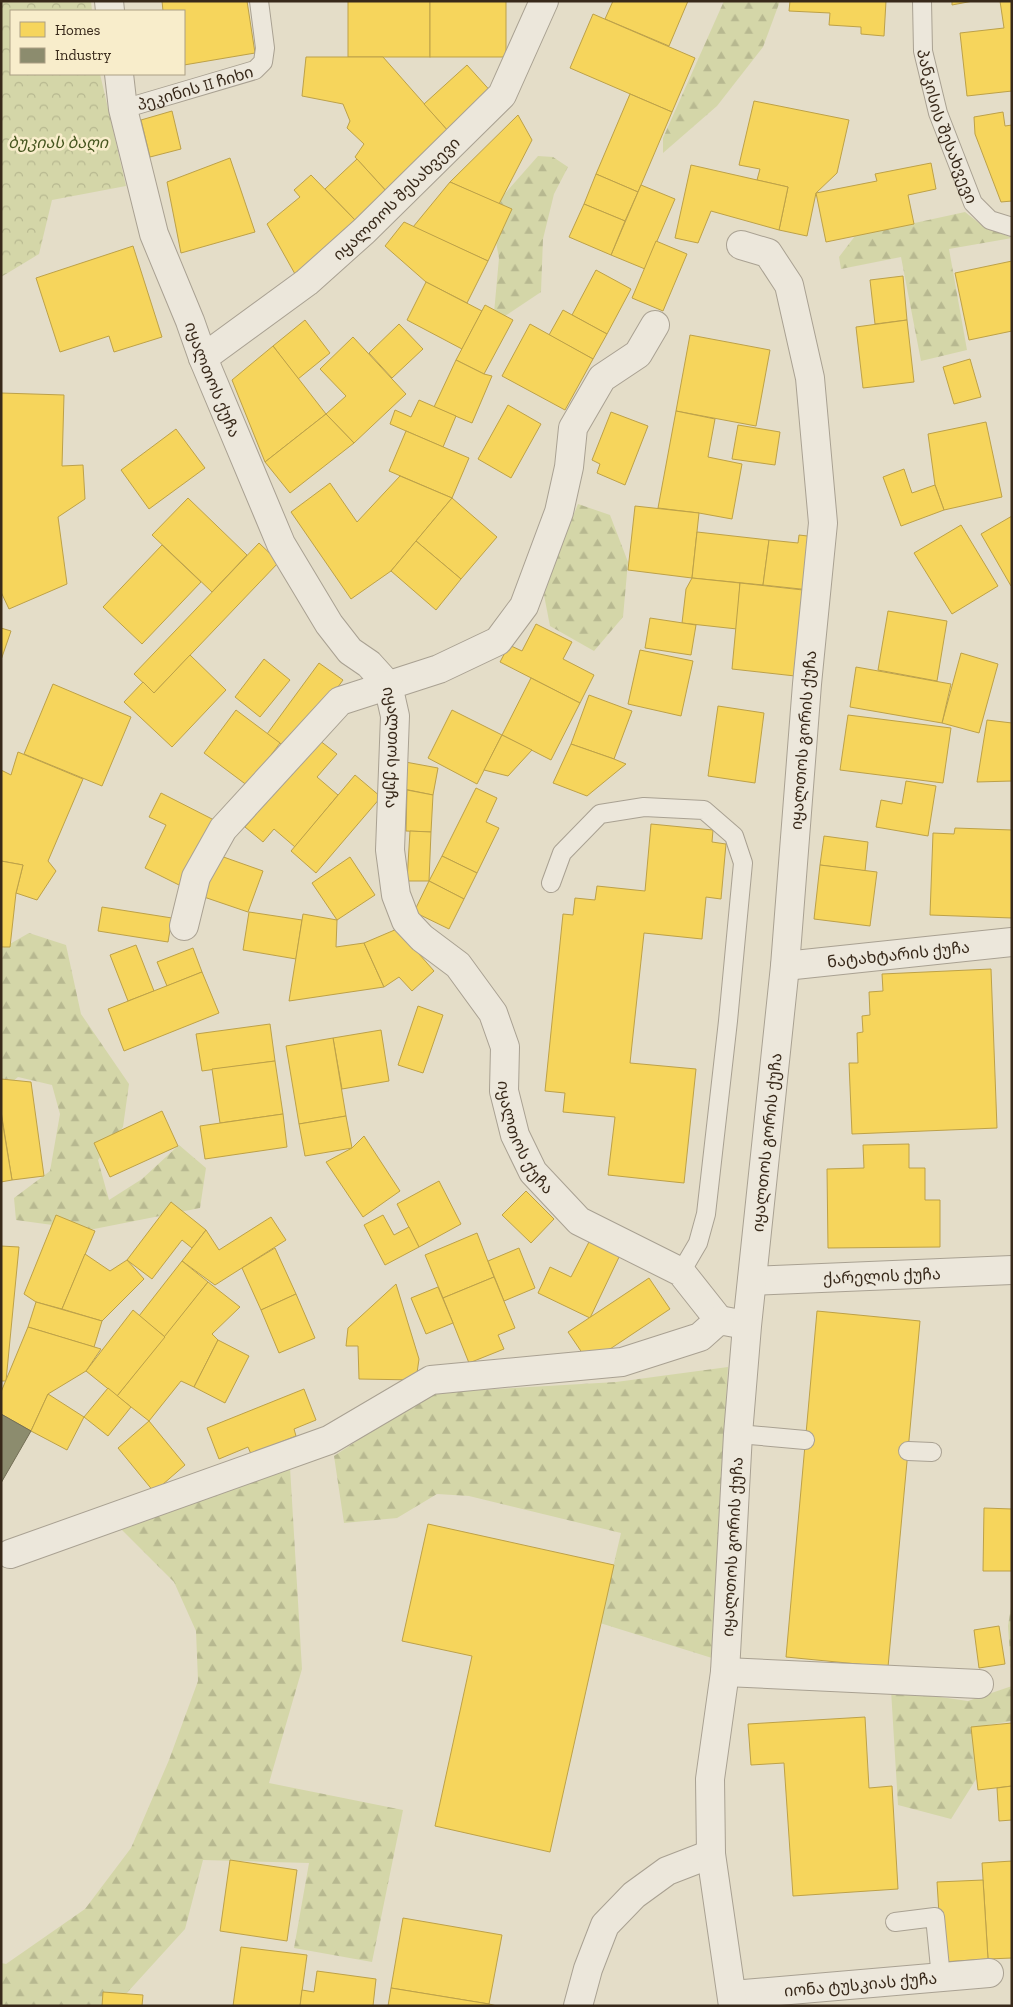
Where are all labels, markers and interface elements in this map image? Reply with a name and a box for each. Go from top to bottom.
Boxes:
legend [10,10,185,75]
text: Homes [55,21,100,39]
text: Industry [55,46,112,64]
street label: პანკისის შესახვევი [913,47,982,206]
street label: პეკინის II ჩიხი [135,62,255,114]
park label: ბუკიას ბაღი [8,133,109,152]
street label: იყალთოს შესახვევი [329,133,463,264]
street label: იყალთოს ქუჩა [182,319,245,440]
street label: იყალთოს გორის ქუჩა [786,649,820,831]
street label: იყალთოს ქუჩა [379,685,405,809]
street label: ნატახტარის ქუჩა [826,937,971,971]
street label: იყალთოს გორის ქუჩა [747,1052,785,1233]
street label: იყალთოს ქუჩა [495,1081,558,1197]
street label: ქარელის ქუჩა [823,1264,941,1287]
street label: იყალთოს გორის ქუჩა [717,1456,746,1637]
street label: იონა ტუსკიას ქუჩა [783,1968,938,2000]

